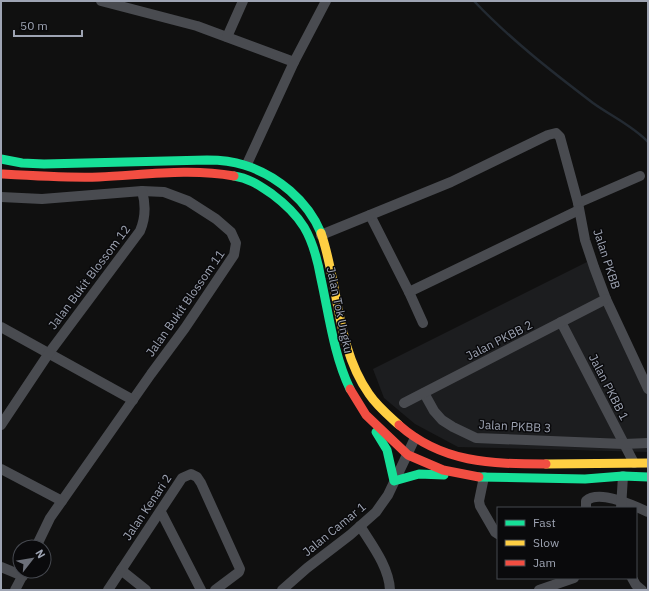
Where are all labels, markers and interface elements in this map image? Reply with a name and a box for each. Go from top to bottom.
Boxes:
scale bar [14,12,82,38]
text: 50 m [20,18,48,33]
street label: Jalan Bukit Blossom 12 [45,222,133,332]
street label: Jalan PKBB [590,227,624,291]
street label: Jalan Bukit Blossom 11 [143,247,227,359]
street label: Jalan Tok Ungku [324,265,356,355]
street label: Jalan PKBB 2 [463,317,535,363]
street label: Jalan PKBB 1 [586,351,632,423]
street label: Jalan PKBB 3 [478,417,552,435]
street label: Jalan Kenari 2 [119,471,175,543]
street label: Jalan Camar 1 [299,499,369,559]
legend [497,507,637,579]
text: Fast [533,515,556,530]
text: Slow [533,535,559,550]
north arrow [12,539,52,579]
text: N [33,547,49,561]
text: Jam [533,555,556,570]

